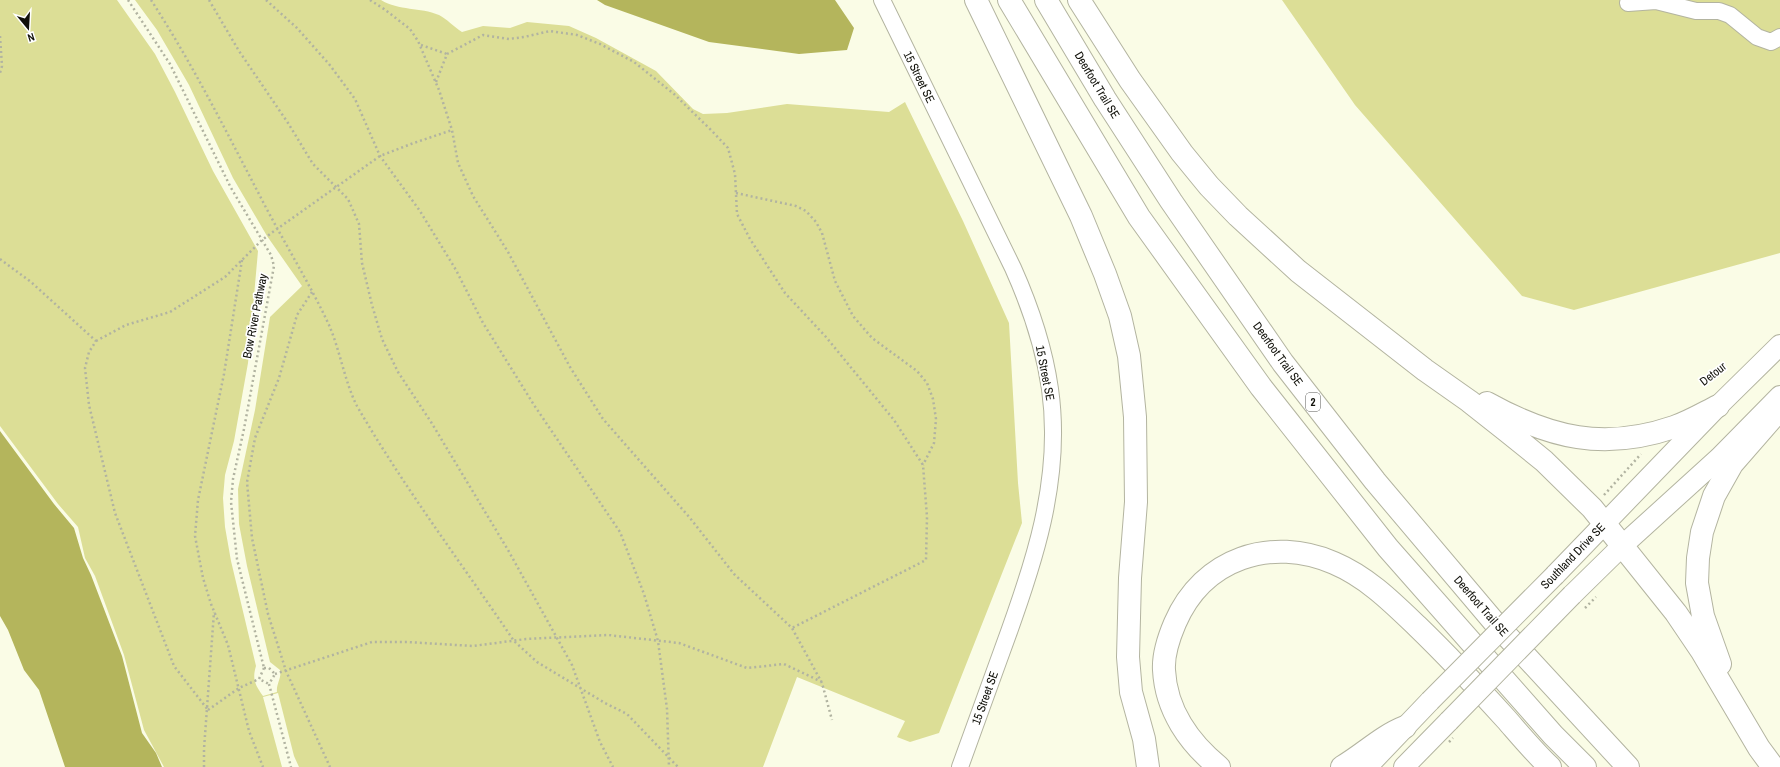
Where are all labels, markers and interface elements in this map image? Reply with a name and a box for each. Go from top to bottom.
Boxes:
north arrow [8,8,48,48]
text: N [26,30,36,45]
street label: 15 Street SE [900,48,938,106]
street label: Deerfoot Trail SE [1071,49,1123,121]
street label: Bow River Pathway [239,272,271,360]
street label: Deerfoot Trail SE [1249,319,1307,389]
street label: 15 Street SE [1032,344,1058,402]
street label: Detour [1696,358,1730,389]
road number: 2 [1306,393,1320,411]
street label: Southland Drive SE [1537,519,1609,593]
street label: Deerfoot Trail SE [1450,572,1512,640]
street label: 15 Street SE [968,669,1002,727]

